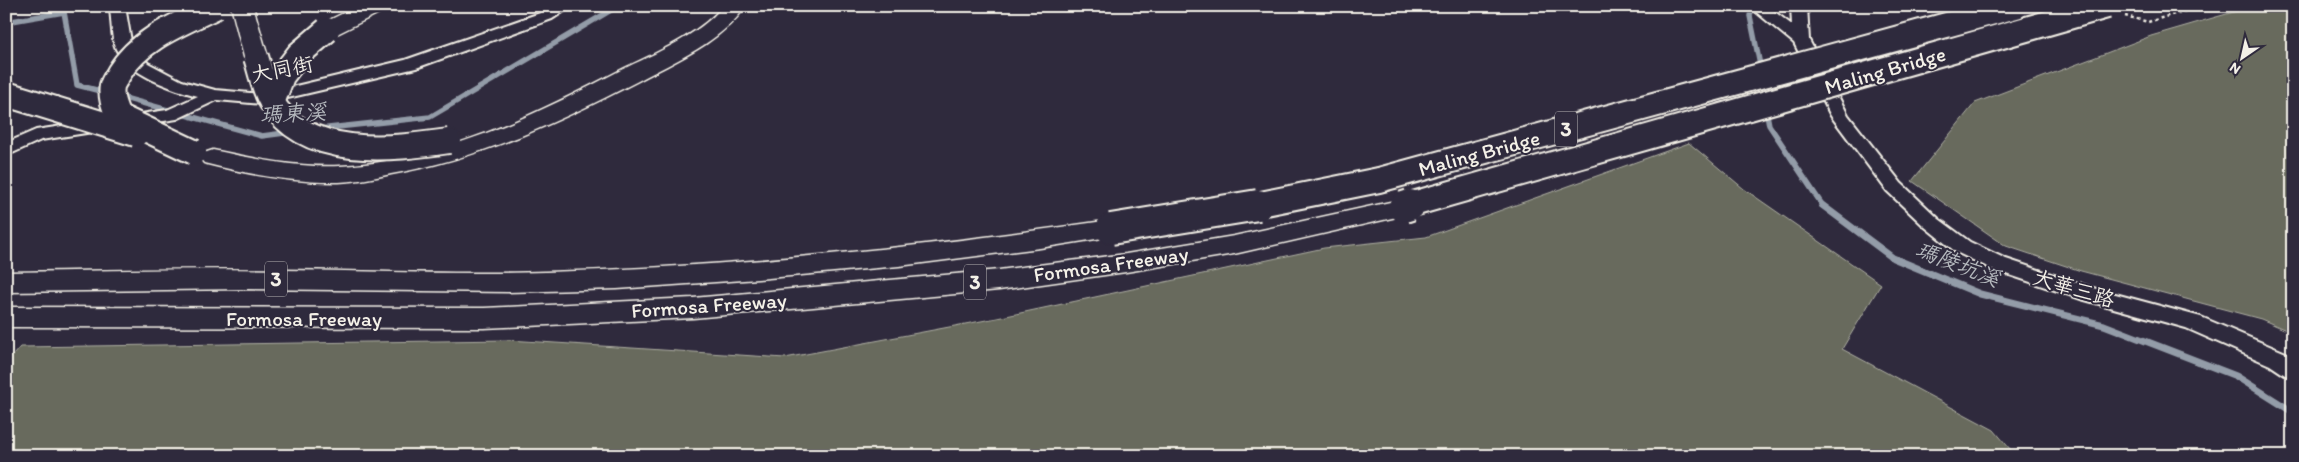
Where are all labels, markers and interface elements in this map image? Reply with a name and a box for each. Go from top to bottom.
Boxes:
north arrow [2216,32,2266,82]
street label: Maling Bridge [1822,41,1948,99]
street label: 大同街 [249,51,315,87]
text: N [2226,59,2244,78]
water label: 瑪東溪 [259,98,328,128]
road number: 3 [1555,112,1577,146]
street label: Maling Bridge [1416,125,1542,181]
water label: 瑪陵坑溪 [1912,236,2005,293]
street label: Formosa Freeway [1032,241,1190,287]
road number: 3 [265,262,287,296]
road number: 3 [964,264,986,300]
street label: 大華三路 [2030,264,2118,312]
street label: Formosa Freeway [630,287,788,323]
street label: Formosa Freeway [226,306,382,331]

